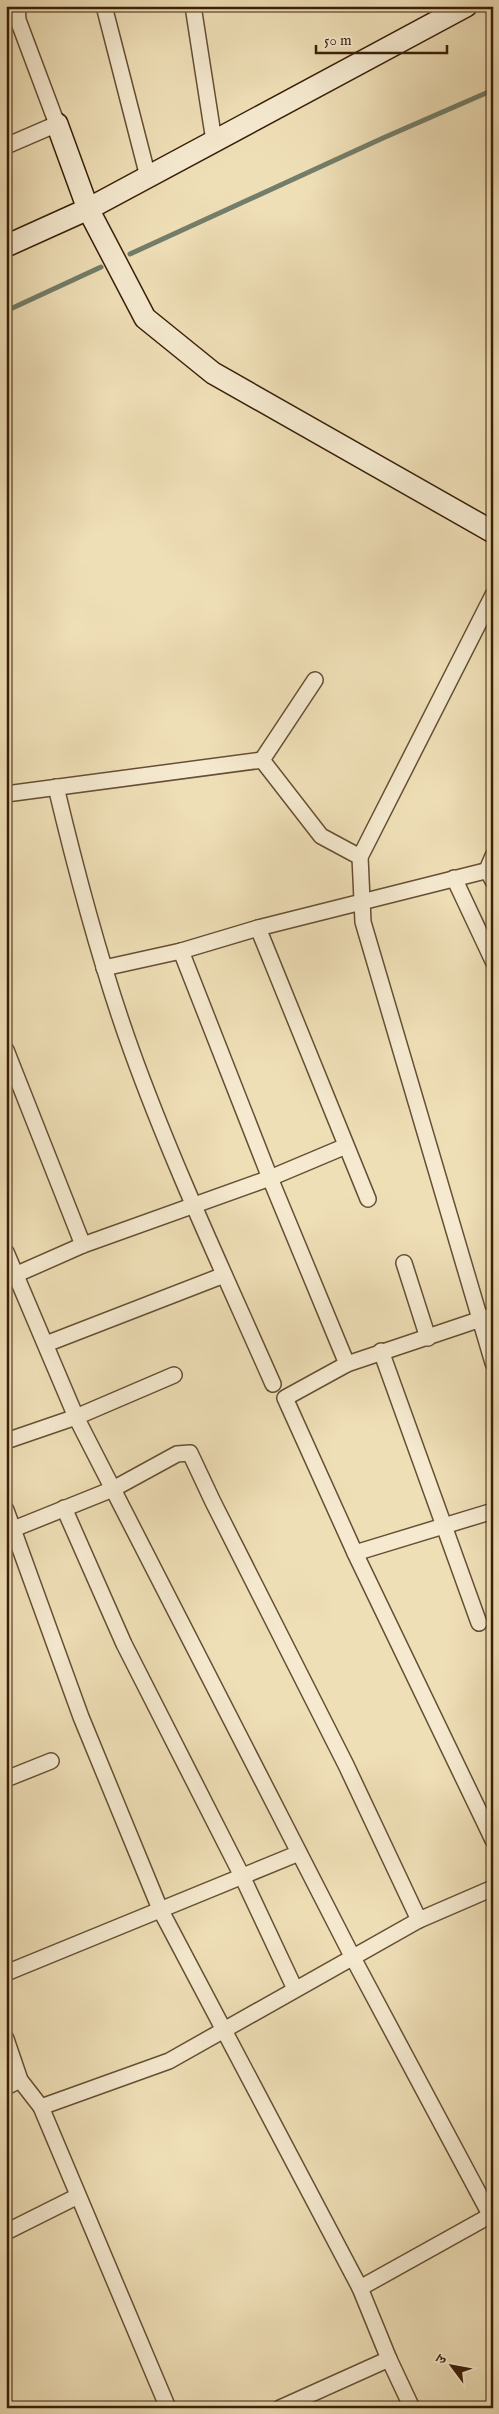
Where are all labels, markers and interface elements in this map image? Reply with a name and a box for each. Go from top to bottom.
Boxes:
scale bar [316,22,448,54]
text: 50 m [324,31,352,50]
north arrow [426,2342,476,2392]
text: उ [432,2351,452,2368]

